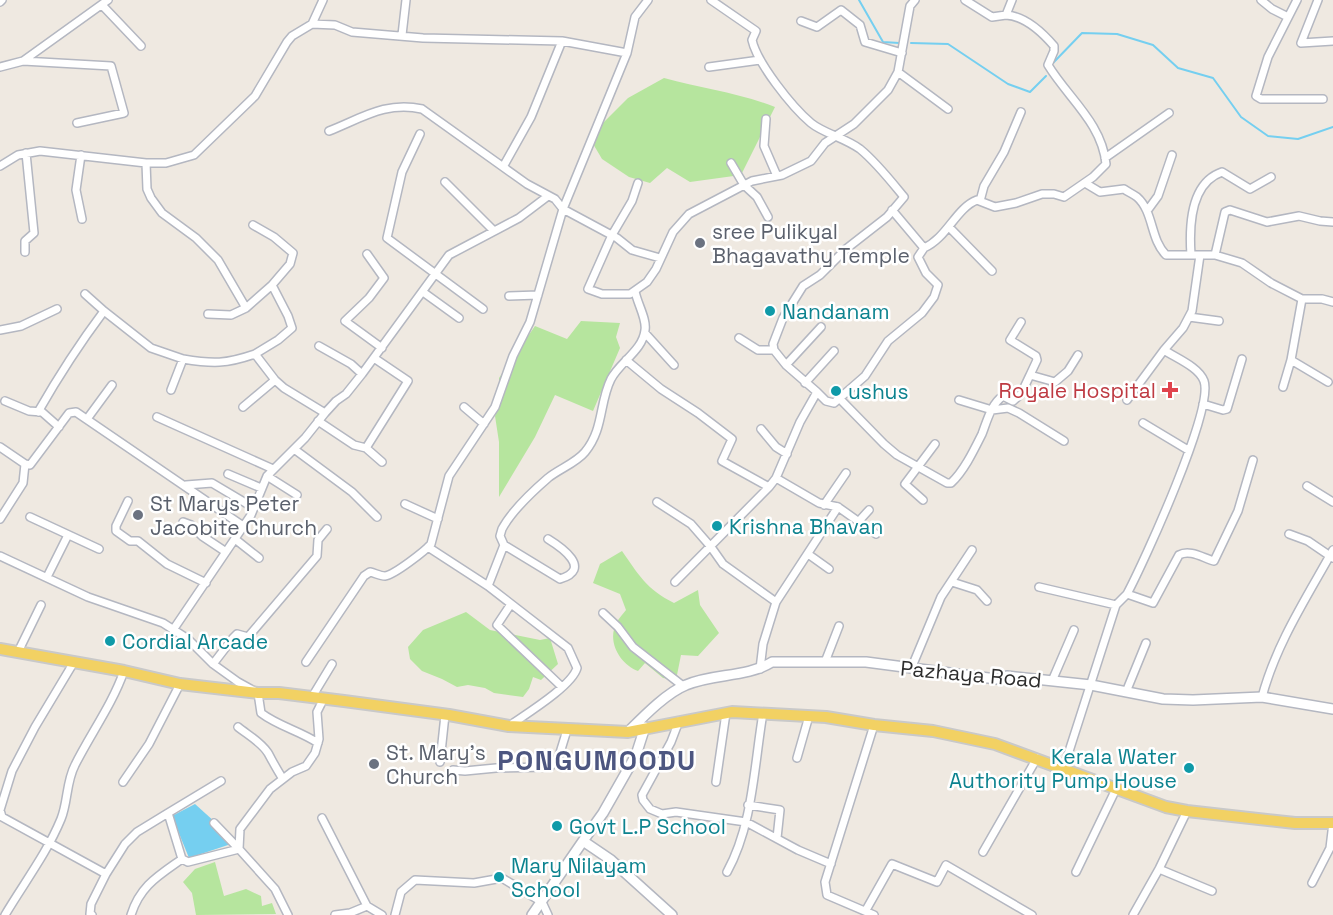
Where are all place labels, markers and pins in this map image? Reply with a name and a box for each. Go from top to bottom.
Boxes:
place label: sree Pulikyal Bhagavathy Temple [712,218,910,269]
marker: sree Pulikyal Bhagavathy Temple [693,236,707,250]
place label: Nandanam [782,298,890,325]
marker: Nandanam [763,304,777,318]
place label: Royale Hospital [999,377,1156,404]
place label: ushus [848,378,909,405]
marker: Royale Hospital [1161,381,1179,399]
marker: ushus [829,384,843,398]
place label: St Marys Peter Jacobite Church [150,490,317,541]
marker: St Marys Peter Jacobite Church [131,508,145,522]
place label: Krishna Bhavan [729,513,883,540]
marker: Krishna Bhavan [710,519,724,533]
place label: Cordial Arcade [122,628,268,655]
marker: Cordial Arcade [103,634,117,648]
place label: St. Mary's Church [386,739,486,790]
place label: Kerala Water Authority Pump House [949,743,1177,794]
marker: St. Mary's Church [367,757,381,771]
marker: Kerala Water Authority Pump House [1182,761,1196,775]
place label: Govt L.P School [569,813,726,840]
marker: Govt L.P School [550,819,564,833]
place label: Mary Nilayam School [511,852,646,903]
marker: Mary Nilayam School [492,870,506,884]

